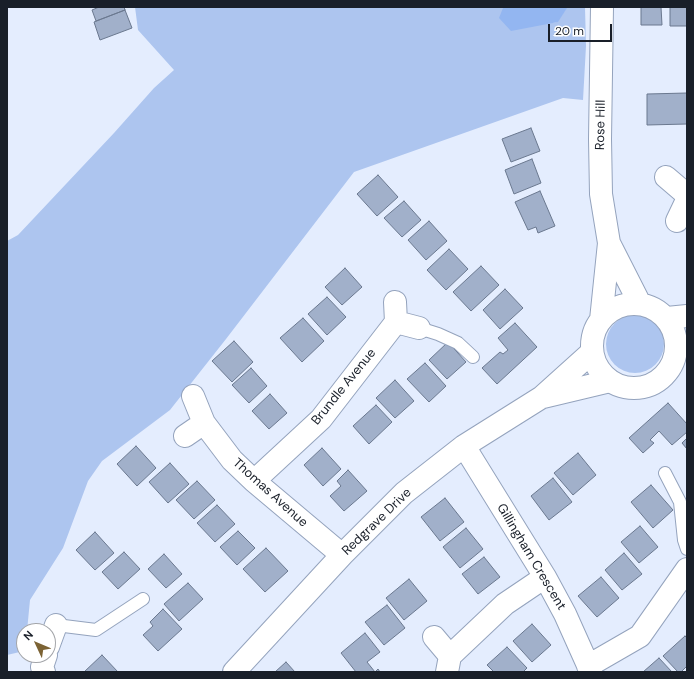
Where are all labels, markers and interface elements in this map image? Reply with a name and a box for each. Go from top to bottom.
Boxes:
scale bar [550,16,614,42]
text: 20 m [555,23,584,39]
street label: Rose Hill [593,100,609,150]
street label: Brundle Avenue [308,346,380,428]
street label: Thomas Avenue [229,455,311,531]
street label: Redgrave Drive [339,485,415,559]
street label: Gillingham Crescent [493,501,569,613]
north arrow [16,623,56,663]
text: N [20,628,36,643]

